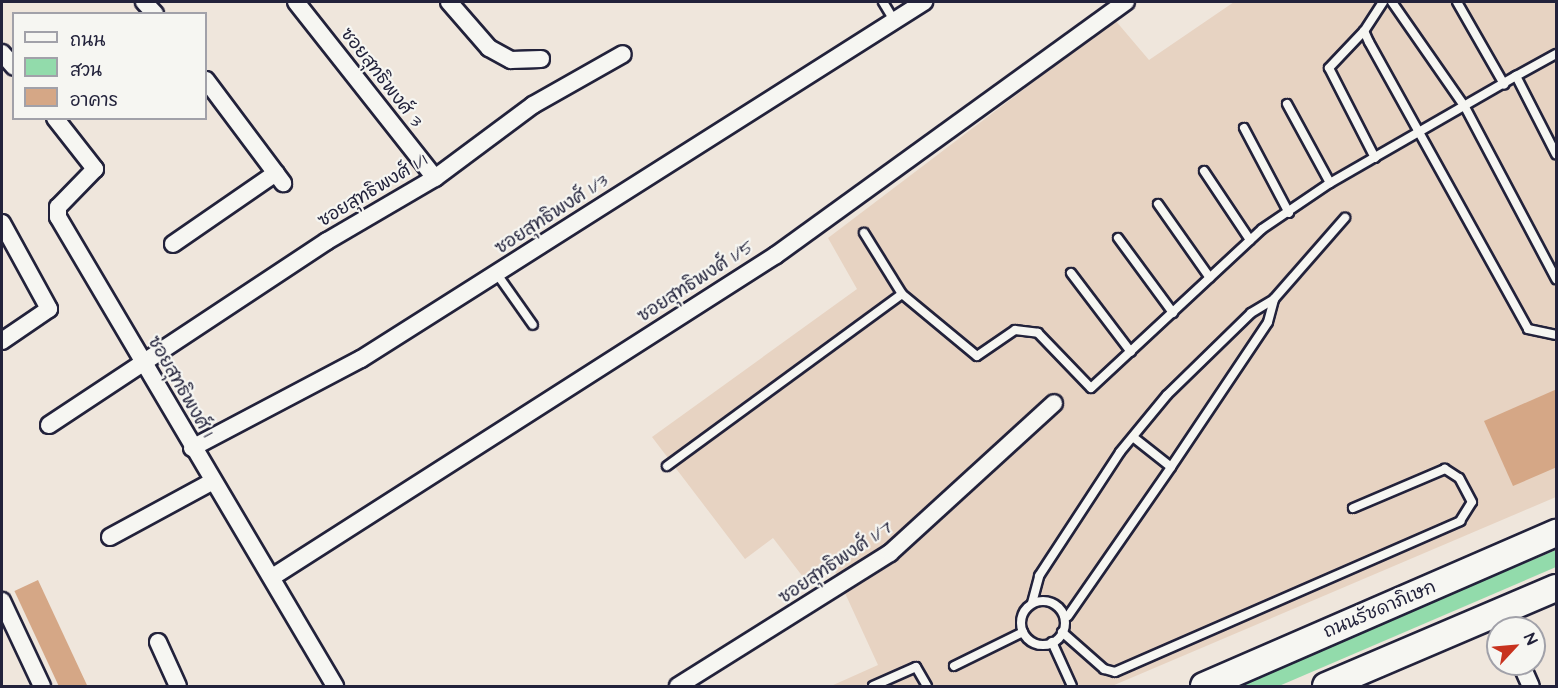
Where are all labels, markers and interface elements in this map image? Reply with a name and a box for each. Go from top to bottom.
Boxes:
legend [12,12,207,120]
street label: ซอยสุทธิพงศ์ 3 [335,24,427,132]
text: ถนน [70,28,105,53]
text: สวน [70,58,102,83]
text: อาคาร [70,88,118,113]
street label: ซอยสุทธิพงศ์ 1/1 [314,150,432,232]
street label: ซอยสุทธิพงศ์ 1/3 [491,170,613,260]
street label: ซอยสุทธิพงศ์ 1/5 [634,236,758,328]
street label: ซอยสุทธิพงศ์ 1 [142,333,218,441]
street label: ซอยสุทธิพงศ์ 1/7 [775,517,897,609]
street label: ถนนรัชดาภิเษก [1320,577,1440,643]
north arrow [1486,616,1546,676]
text: N [1518,630,1542,648]

